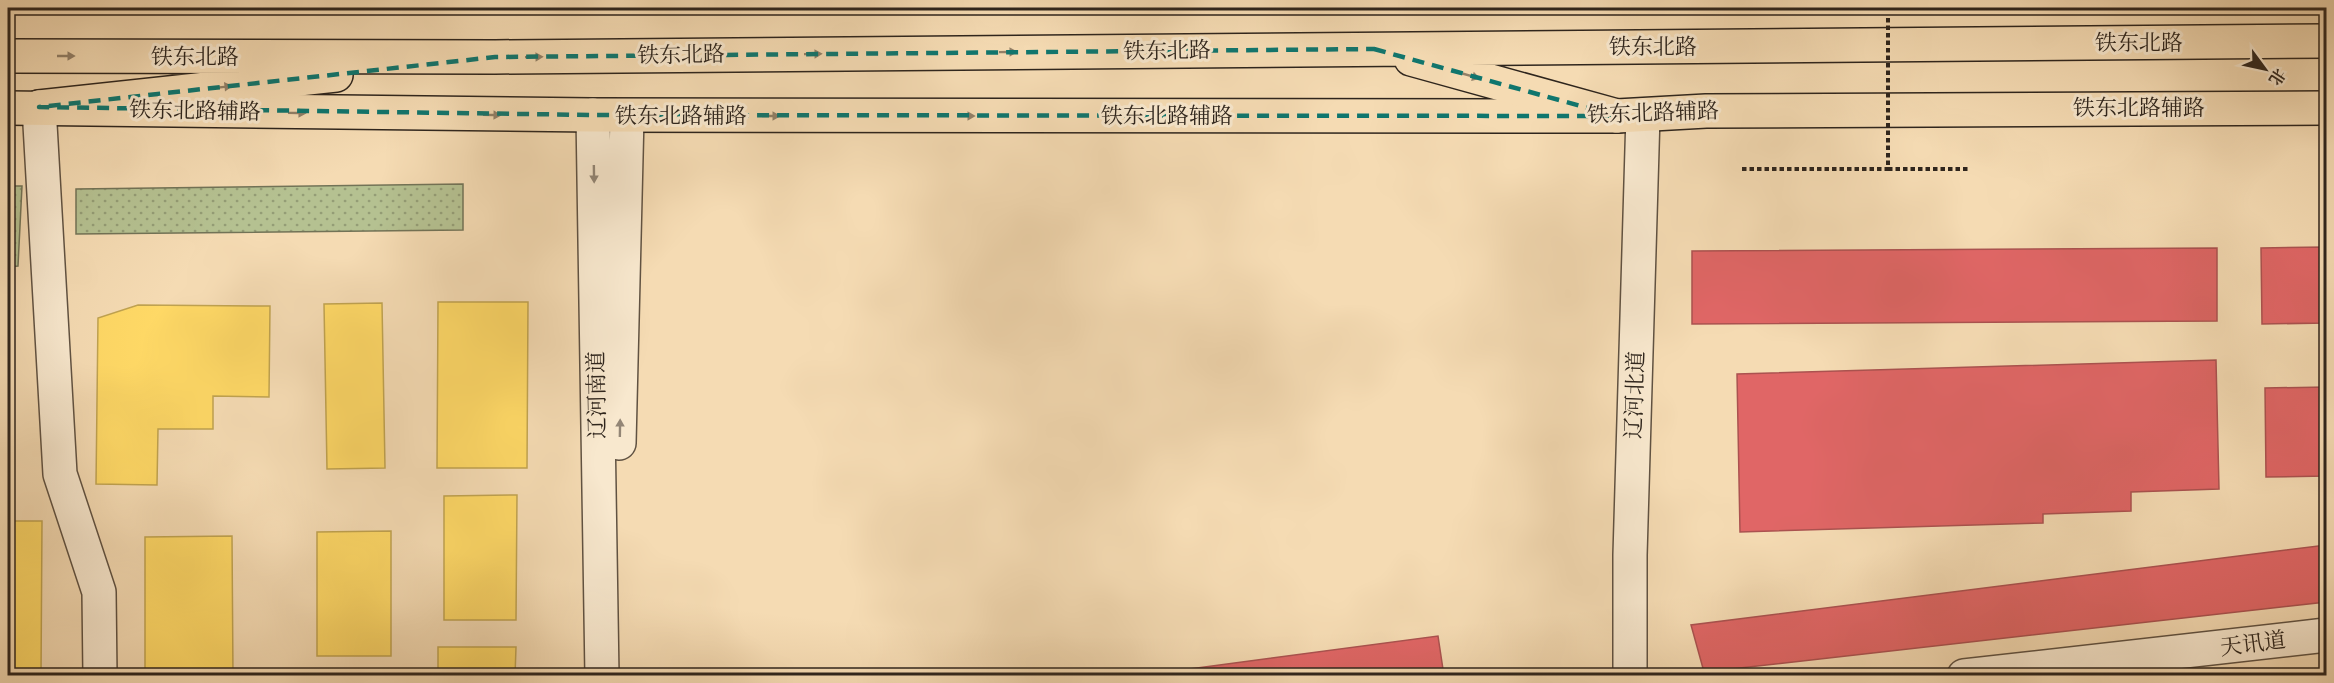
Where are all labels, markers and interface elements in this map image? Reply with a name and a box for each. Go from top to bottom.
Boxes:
street label: 铁东北路 [2095,28,2183,58]
street label: 铁东北路 [1609,32,1697,62]
street label: 铁东北路 [1123,35,1211,67]
street label: 铁东北路 [637,39,725,71]
north arrow [2235,39,2295,99]
street label: 铁东北路 [151,42,239,72]
one-way arrow [998,47,1017,57]
one-way arrow [803,49,822,59]
one-way arrow [56,51,75,61]
one-way arrow [524,52,543,62]
text: 北 [2263,64,2290,89]
one-way arrow [1462,72,1480,81]
one-way arrow [213,83,232,92]
street label: 铁东北路辅路 [2073,93,2205,123]
street label: 铁东北路辅路 [129,95,261,127]
street label: 铁东北路辅路 [1587,96,1719,130]
street label: 铁东北路辅路 [615,101,747,131]
street label: 铁东北路辅路 [1101,101,1233,131]
one-way arrow [287,108,306,118]
one-way arrow [482,110,501,119]
one-way arrow [761,111,780,121]
one-way arrow [956,111,975,121]
one-way arrow [589,164,598,183]
street label: 辽河北道 [1618,350,1652,440]
street label: 辽河南道 [581,351,613,439]
one-way arrow [615,419,625,438]
street label: 天讯道 [2218,625,2288,663]

